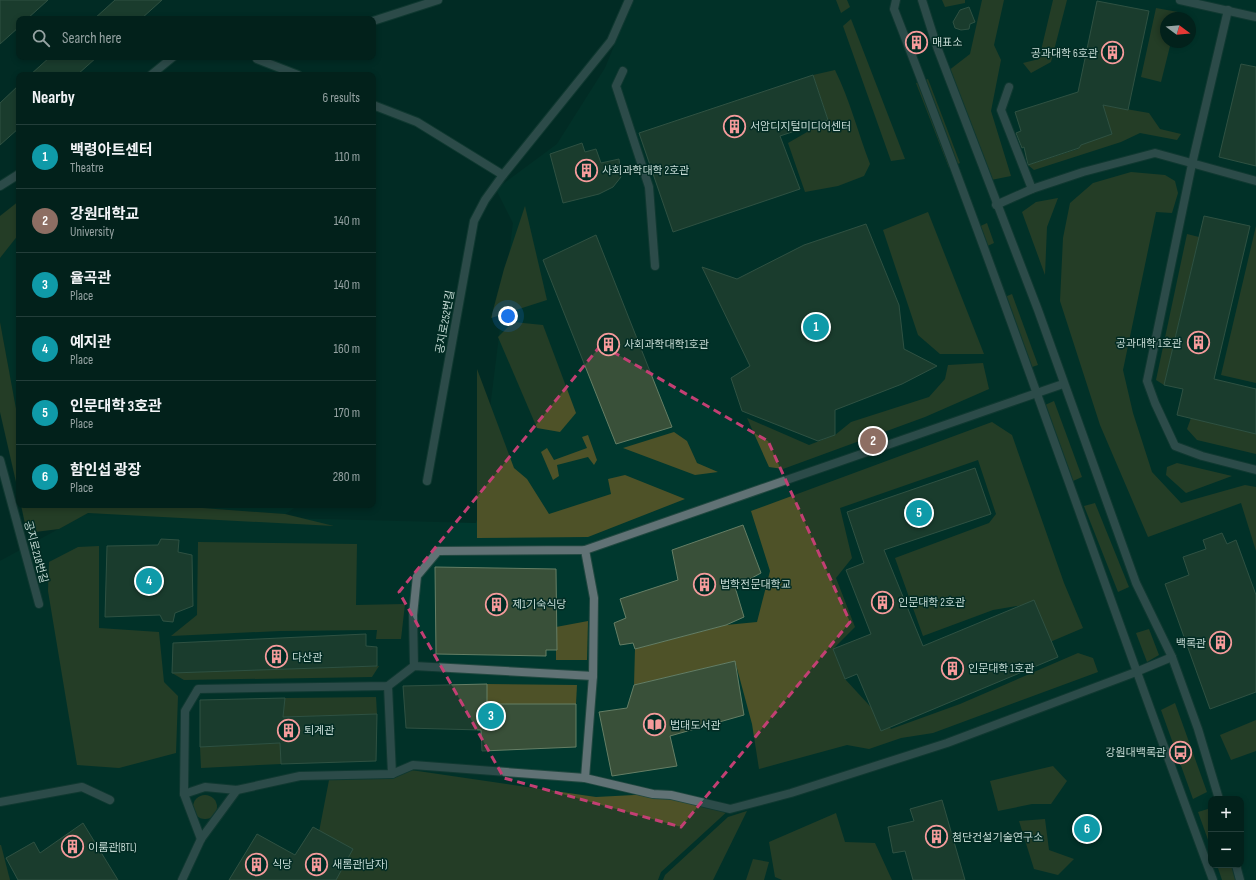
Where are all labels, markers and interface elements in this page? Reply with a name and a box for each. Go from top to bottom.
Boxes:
north arrow [1160,12,1196,48]
search box [16,16,376,60]
icon: search [30,27,52,49]
text: Search here [62,29,122,48]
building icon: 매표소 [903,29,929,55]
place label: 매표소 [932,36,962,49]
building icon: 공과대학 6호관 [1100,40,1126,66]
place label: 공과대학 6호관 [1031,47,1098,60]
text: Nearby [32,88,75,108]
text: 6 results [322,90,360,106]
building icon: 서암디지털미디어센터 [721,113,747,139]
place label: 서암디지털미디어센터 [750,120,851,133]
text: 백령아트센터 [70,141,153,160]
text: 1 [42,149,48,165]
text: 110 m [335,149,360,165]
building icon: 사회과학대학 2호관 [574,157,600,183]
text: Theatre [70,160,104,176]
place label: 사회과학대학 2호관 [602,164,689,177]
text: 강원대학교 [70,205,139,224]
text: 2 [42,213,48,229]
text: 140 m [334,213,360,229]
text: University [70,224,114,240]
text: 율곡관 [70,269,111,288]
text: 3 [42,277,48,293]
text: 140 m [334,277,360,293]
text: Place [70,288,93,304]
street label: 공지로252번길 [433,289,457,355]
your location [498,306,518,326]
pin: 1 [803,312,829,342]
building icon: 공과대학 1호관 [1185,330,1211,356]
building icon: 사회과학대학1호관 [595,331,621,357]
text: 예지관 [70,333,111,352]
place label: 공과대학 1호관 [1116,337,1182,350]
place label: 사회과학대학1호관 [624,338,709,351]
text: 4 [42,341,48,357]
text: 160 m [334,341,360,357]
text: Place [70,352,93,368]
text: 인문대학 3호관 [70,397,162,416]
text: 5 [42,405,48,421]
text: 170 m [334,405,360,421]
text: Place [70,416,93,432]
pin: 2 [860,426,886,456]
text: 함인섭 광장 [70,461,141,480]
text: 6 [42,469,48,485]
text: 280 m [333,469,360,485]
text: Place [70,480,93,496]
pin: 5 [906,498,932,528]
street label: 공지로218번길 [21,519,51,585]
pin: 4 [136,566,162,596]
building icon: 법학전문대학교 [691,571,717,597]
place label: 법학전문대학교 [720,578,791,591]
building icon: 인문대학 2호관 [869,589,895,615]
building icon: 제1기숙식당 [483,591,509,617]
place label: 인문대학 2호관 [898,596,965,609]
place label: 제1기숙식당 [512,598,566,611]
building icon: 백록관 [1208,630,1234,656]
place label: 백록관 [1176,637,1206,650]
building icon: 다산관 [263,644,289,670]
place label: 다산관 [292,651,322,664]
building icon: 인문대학 1호관 [939,655,965,681]
place label: 인문대학 1호관 [968,662,1034,675]
pin: 3 [478,701,504,731]
library icon: 법대도서관 [642,712,668,738]
building icon: 퇴계관 [275,717,301,743]
place label: 법대도서관 [670,719,721,732]
place label: 퇴계관 [304,724,334,737]
bus stop icon: 강원대백록관 [1168,739,1194,765]
place label: 강원대백록관 [1105,746,1166,759]
map controls [1208,796,1244,868]
button: + [1208,796,1244,832]
pin: 6 [1074,814,1100,844]
building icon: 첨단건설기술연구소 [923,824,949,850]
place label: 첨단건설기술연구소 [952,831,1043,844]
button: − [1208,832,1244,868]
building icon: 이룸관(BTL) [60,834,86,860]
place label: 이룸관(BTL) [88,841,136,854]
building icon: 식당 [244,851,270,877]
building icon: 새롬관(남자) [304,851,330,877]
place label: 식당 [272,858,292,871]
place label: 새롬관(남자) [332,858,387,871]

